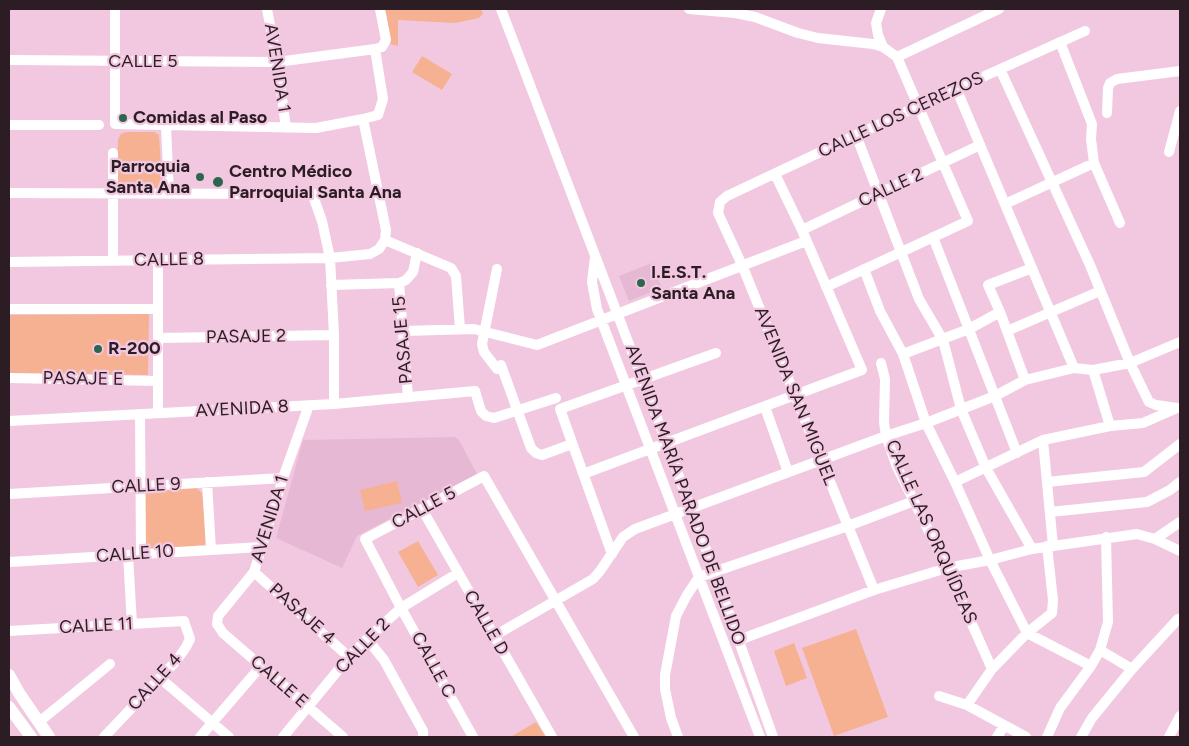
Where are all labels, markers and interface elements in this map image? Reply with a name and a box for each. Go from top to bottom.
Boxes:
street label: AVENIDA 1 [259,22,295,114]
street label: CALLE 5 [108,51,178,73]
street label: CALLE LOS CEREZOS [815,67,987,163]
place label: Comidas al Paso [133,107,267,129]
marker: Comidas al Paso [117,112,129,124]
place label: Parroquia Santa Ana [106,156,190,198]
place label: Centro Médico Parroquial Santa Ana [229,161,402,203]
street label: CALLE 2 [855,164,927,212]
marker: Parroquia Santa Ana [194,171,206,183]
marker: Centro Médico Parroquial Santa Ana [211,175,225,189]
street label: CALLE 8 [134,249,204,271]
place label: I.E.S.T. Santa Ana [651,262,735,304]
marker: I.E.S.T. Santa Ana [635,277,647,289]
street label: PASAJE 15 [388,295,418,385]
street label: AVENIDA SAN MIGUEL [749,304,841,488]
street label: PASAJE 2 [206,326,286,348]
place label: R-200 [108,338,161,360]
street label: AVENIDA MARÍA PARADO DE BELLIDO [620,342,750,648]
marker: R-200 [92,343,104,355]
street label: PASAJE E [42,367,124,391]
street label: AVENIDA 8 [195,396,289,422]
street label: CALLE LAS ORQUÍDEAS [881,437,981,627]
street label: CALLE 9 [111,473,181,499]
street label: AVENIDA 1 [247,473,293,565]
street label: CALLE 5 [388,482,460,534]
street label: CALLE 10 [95,541,175,567]
street label: PASAJE 4 [265,579,339,649]
street label: CALLE D [459,587,513,659]
street label: CALLE 11 [59,613,133,639]
street label: CALLE 2 [331,614,395,678]
street label: CALLE C [406,628,460,702]
street label: CALLE 4 [123,649,187,715]
street label: CALLE E [246,651,312,713]

